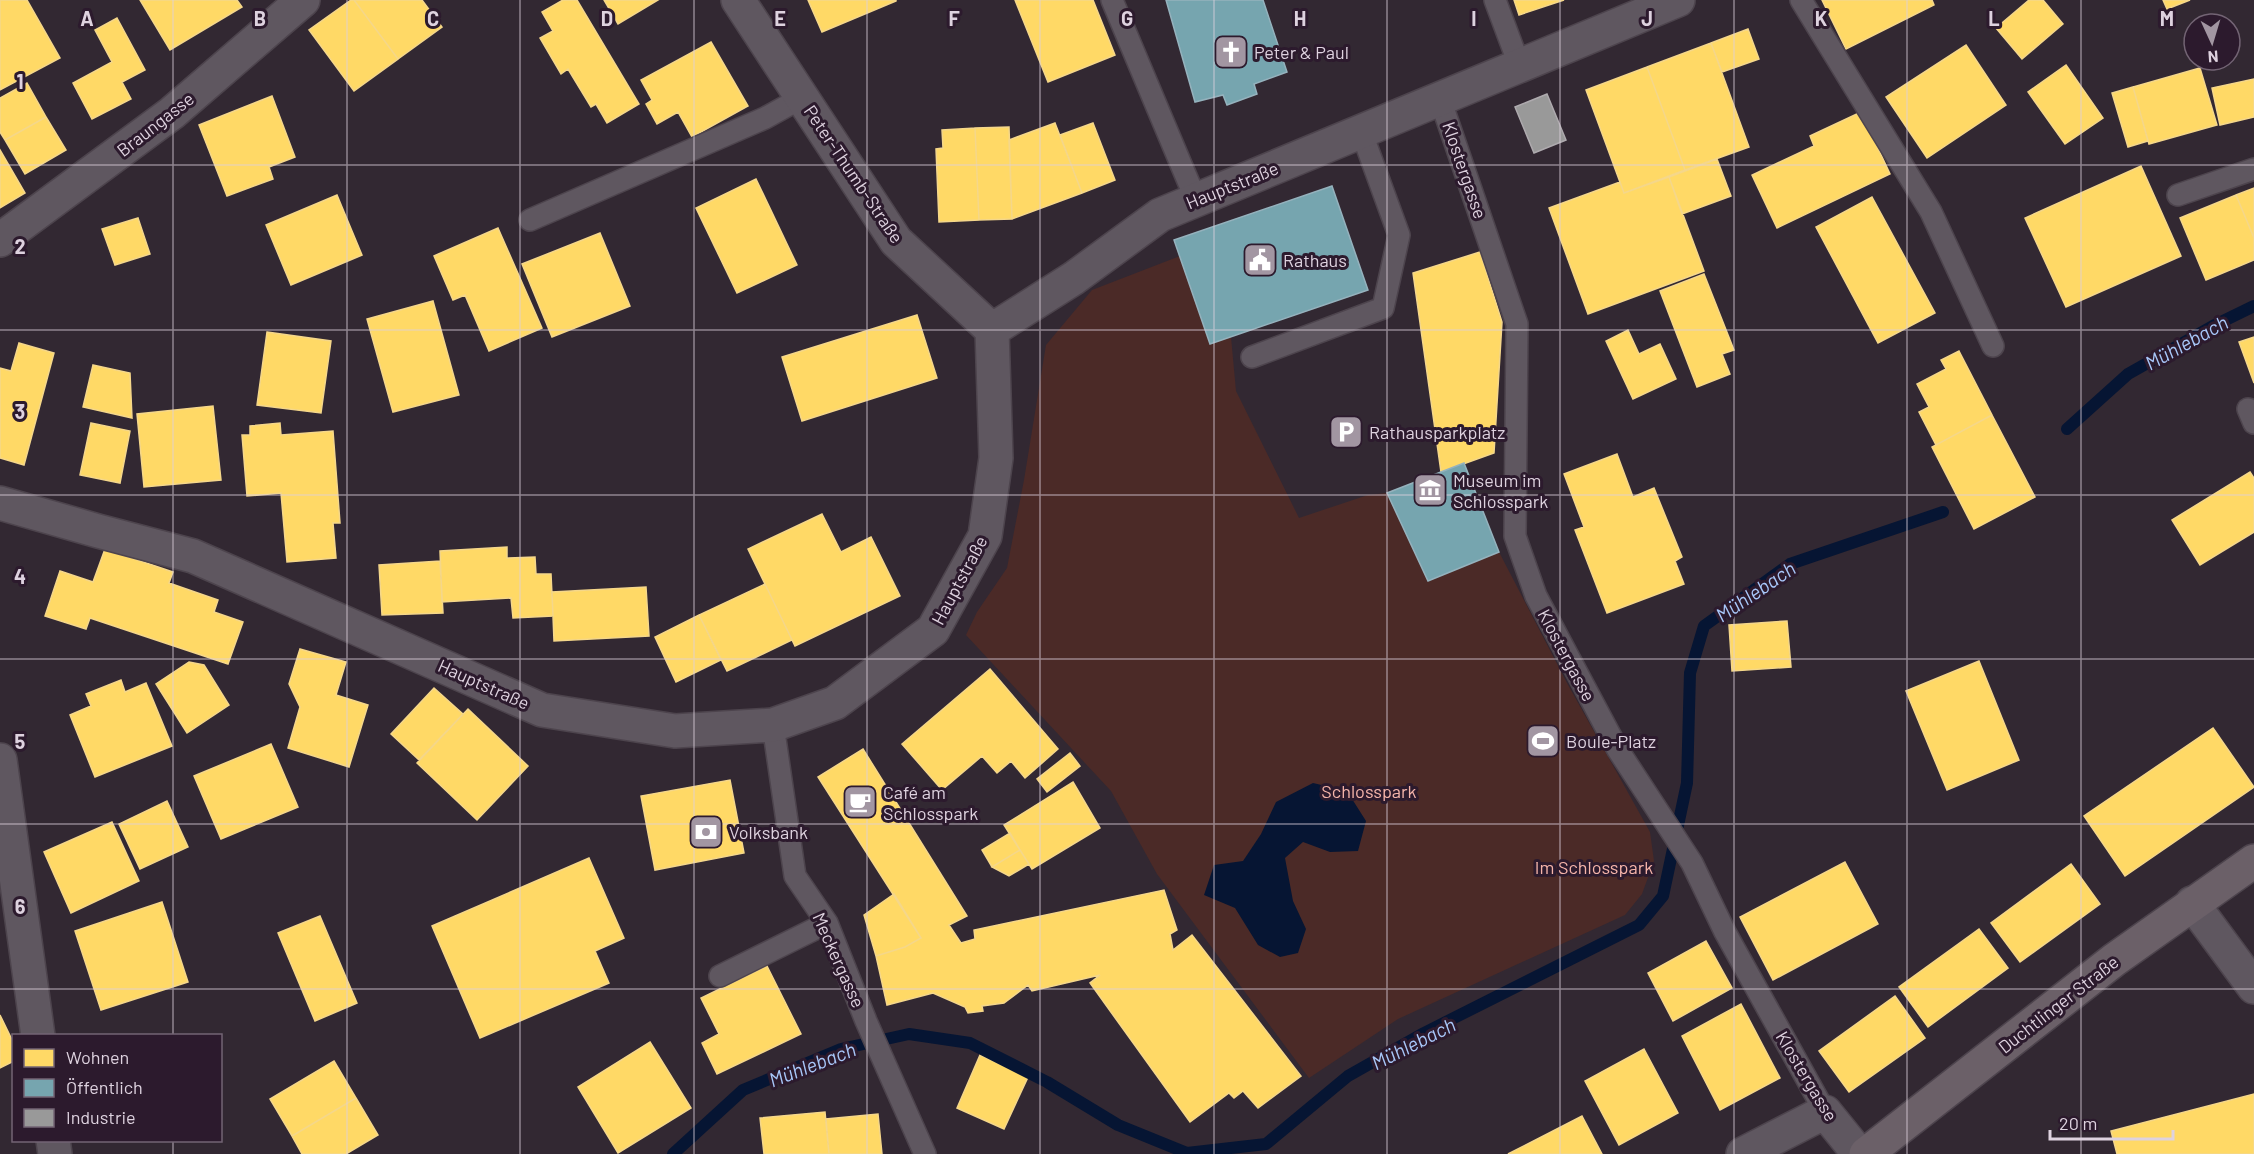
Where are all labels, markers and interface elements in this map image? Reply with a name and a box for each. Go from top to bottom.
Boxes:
text: A [80,6,94,30]
text: B [254,6,266,30]
text: C [427,6,439,30]
text: D [601,6,613,30]
text: E [774,6,786,30]
text: F [948,6,960,30]
text: G [1121,6,1133,30]
text: H [1294,6,1306,30]
text: I [1471,6,1477,30]
text: J [1641,6,1653,30]
text: K [1815,6,1828,30]
text: L [1988,6,2000,30]
text: M [2160,6,2174,30]
north arrow [2182,12,2242,72]
church icon: Peter & Paul [1213,34,1249,70]
place label: Peter & Paul [1254,41,1349,63]
text: N [2207,48,2219,67]
text: 1 [16,69,24,93]
street label: Braungasse [112,87,198,161]
street label: Peter-Thumb-Straße [800,101,908,247]
street label: Klostergasse [1438,119,1492,221]
street label: Hauptstraße [1183,157,1281,213]
text: 2 [14,234,26,258]
public building icon: Rathaus [1242,242,1278,278]
place label: Rathaus [1283,249,1347,271]
water label: Mühlebach [2140,309,2232,375]
text: 3 [15,399,25,423]
parking icon: Rathausparkplatz [1328,414,1364,450]
place label: Rathausparkplatz [1369,421,1505,443]
place label: Museum im Schlosspark [1453,469,1548,512]
museum icon: Museum im Schlosspark [1412,472,1448,508]
street label: Hauptstraße [926,532,992,628]
water label: Mühlebach [1710,556,1800,626]
text: 4 [14,564,26,588]
street label: Klostergasse [1534,605,1600,705]
street label: Hauptstraße [435,654,533,714]
sports icon: Boule-Platz [1525,723,1561,759]
text: 5 [15,729,26,753]
place label: Boule-Platz [1566,730,1656,752]
park label: Schlosspark [1321,780,1417,802]
place label: Café am Schlosspark [883,781,978,824]
cafe icon: Café am Schlosspark [842,784,878,820]
bank icon: Volksbank [688,814,724,850]
place label: Volksbank [729,821,808,843]
park label: Im Schlosspark [1535,856,1653,878]
text: 6 [15,894,26,918]
street label: Meckergasse [808,909,870,1011]
street label: Duchtlinger Straße [1994,950,2122,1058]
water label: Mühlebach [1367,1012,1459,1074]
street label: Klostergasse [1771,1027,1843,1125]
legend [12,1034,222,1142]
water label: Mühlebach [765,1036,859,1092]
text: Wohnen [66,1046,129,1068]
text: Öffentlich [66,1076,143,1098]
scale bar [2050,1103,2173,1141]
text: Industrie [66,1106,136,1128]
text: 20 m [2059,1112,2097,1134]

